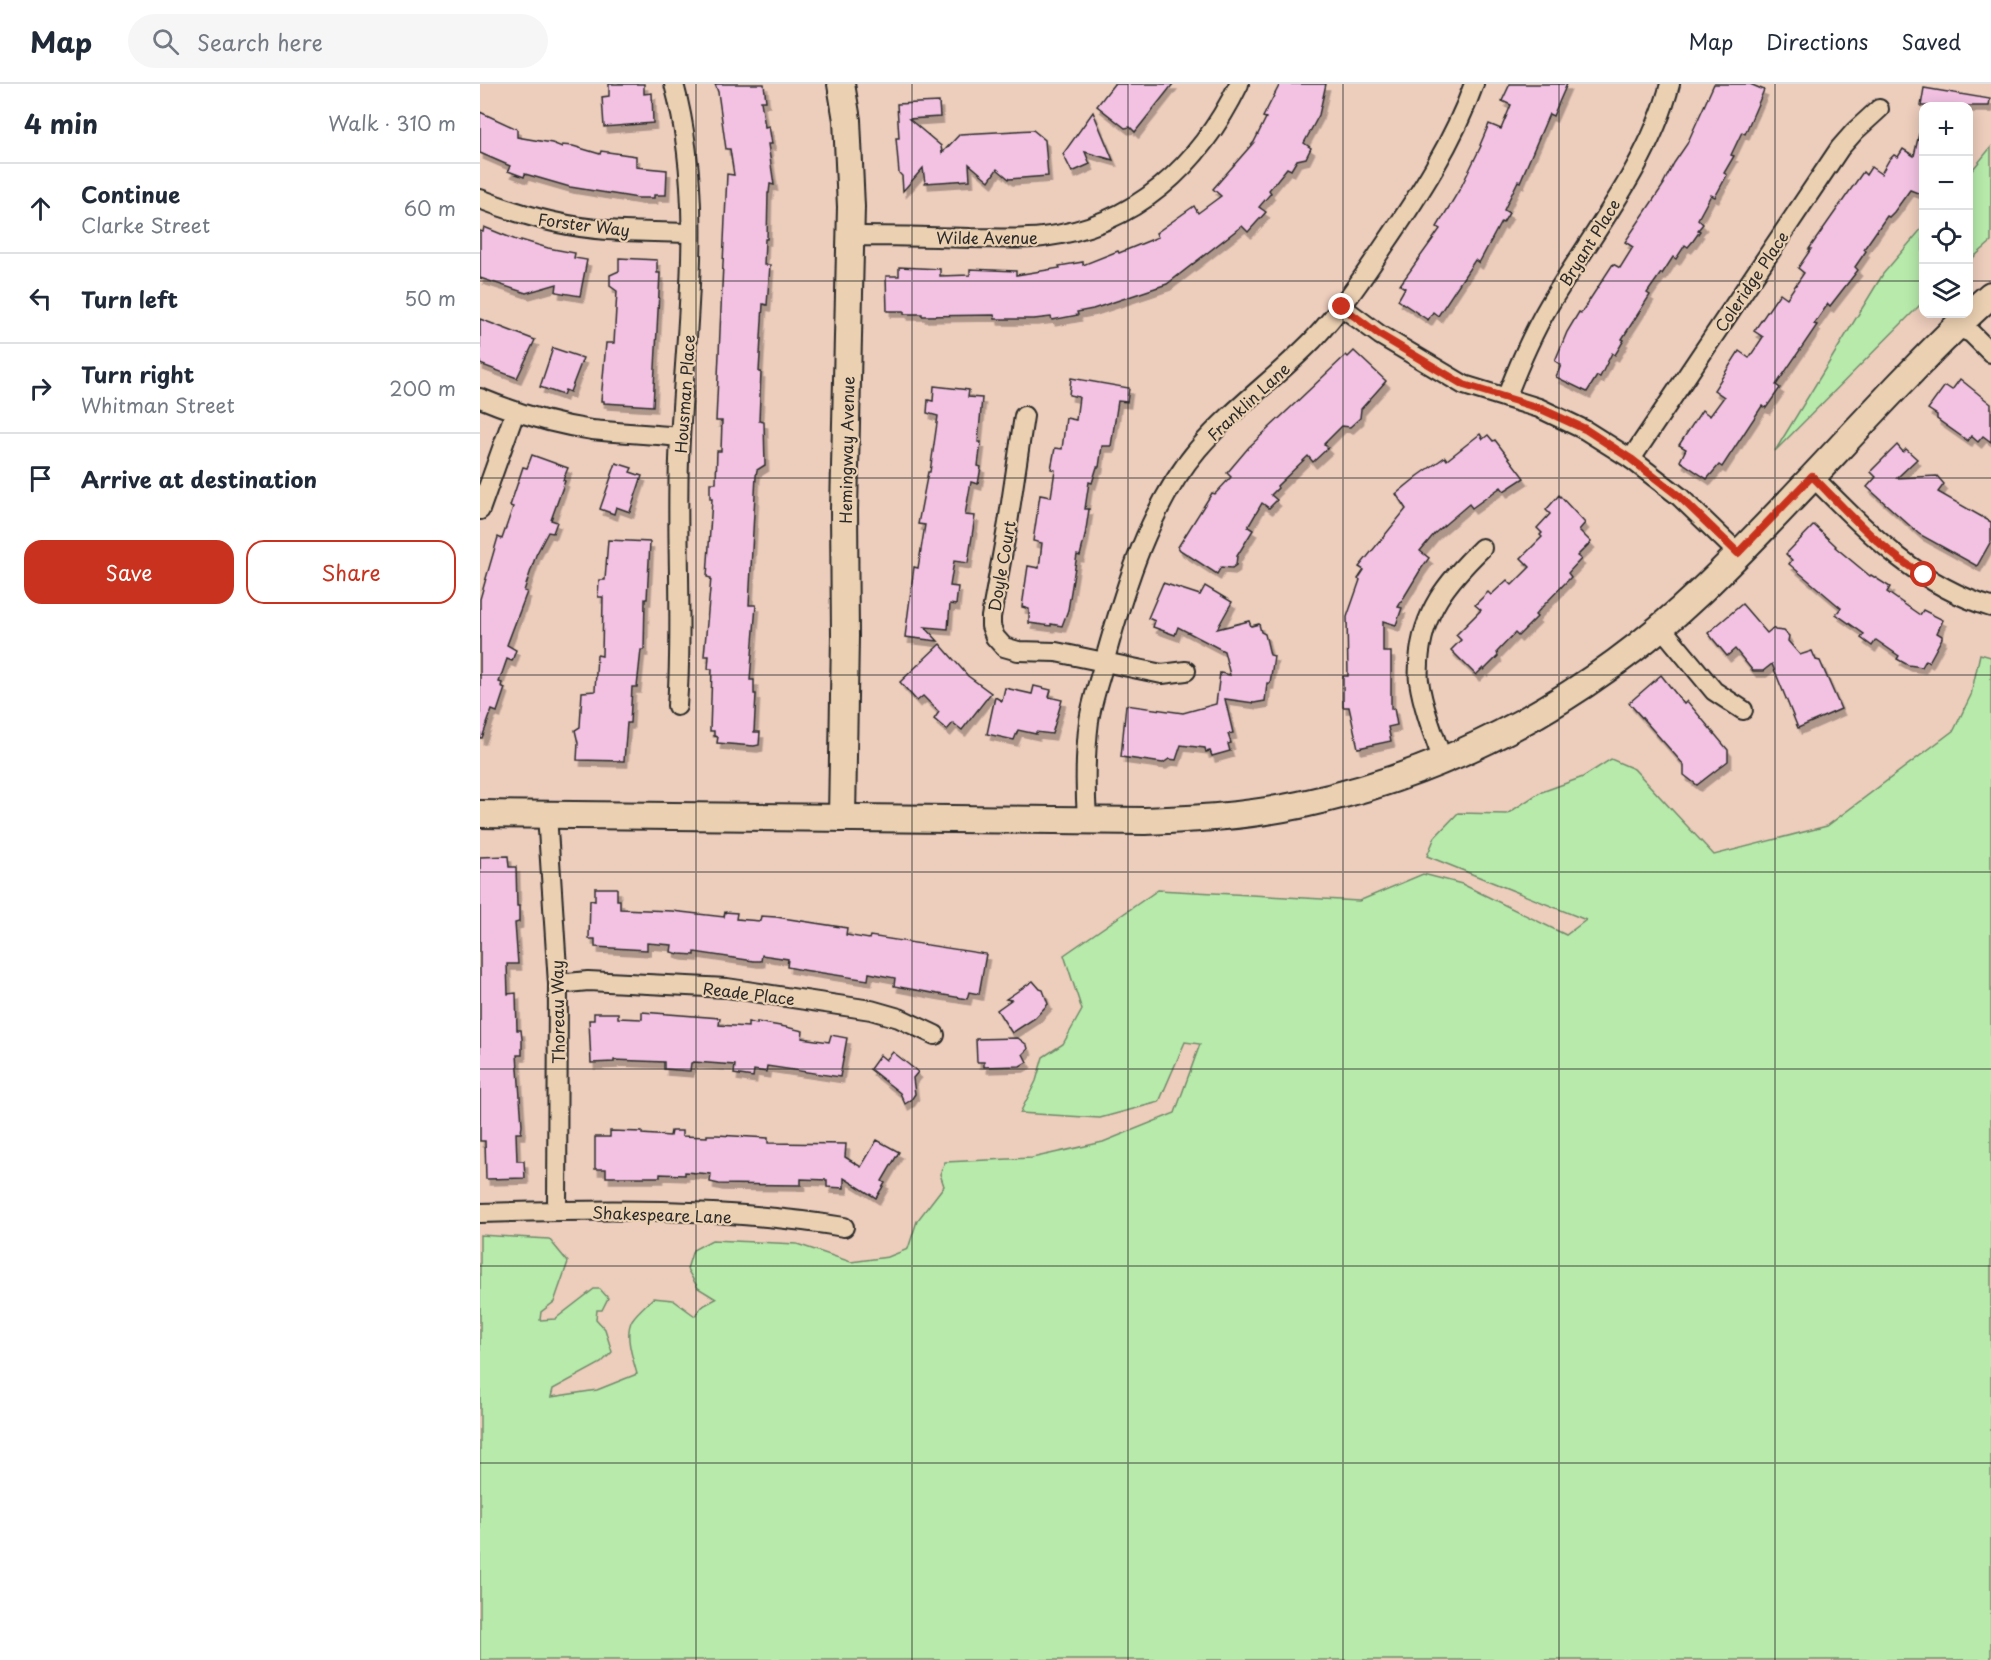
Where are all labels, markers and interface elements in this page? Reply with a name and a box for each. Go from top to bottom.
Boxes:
search box [128,14,548,68]
text: Map [30,20,92,63]
icon: search [149,25,182,58]
text: Search here [197,25,323,58]
text: Map [1688,25,1733,57]
text: Directions [1766,25,1868,57]
text: Saved [1901,25,1961,57]
map controls [1919,102,1973,318]
button: + [1919,102,1973,156]
text: 4 min [24,104,98,143]
text: Walk · 310 m [328,108,456,138]
button: − [1919,156,1973,210]
text: Continue [81,177,180,210]
icon: ahead [24,192,57,225]
text: 60 m [404,193,456,223]
street label: Bryant Place [1553,194,1625,290]
street label: Forster Way [537,206,631,242]
text: Clarke Street [81,210,210,240]
button: locate [1919,210,1973,264]
street label: Wilde Avenue [936,225,1038,249]
street label: Coleridge Place [1708,226,1794,336]
button: layers [1919,264,1973,318]
icon: left [24,282,57,315]
text: Turn left [81,282,178,315]
text: 50 m [404,283,456,313]
route end [1328,293,1354,319]
street label: Housman Place [668,334,700,454]
street label: Franklin Lane [1201,356,1295,446]
text: Turn right [81,357,194,390]
icon: right [24,372,57,405]
text: 200 m [389,373,456,403]
street label: Hemingway Avenue [833,376,859,524]
text: Whitman Street [81,390,235,420]
icon: arrive [24,462,57,495]
text: Arrive at destination [81,462,317,495]
street label: Doyle Court [981,518,1021,613]
button: Save [24,540,234,604]
button: Share [246,540,456,604]
route start [1910,561,1936,587]
street label: Thoreau Way [544,960,570,1064]
street label: Reade Place [702,975,796,1011]
street label: Shakespeare Lane [592,1200,732,1228]

